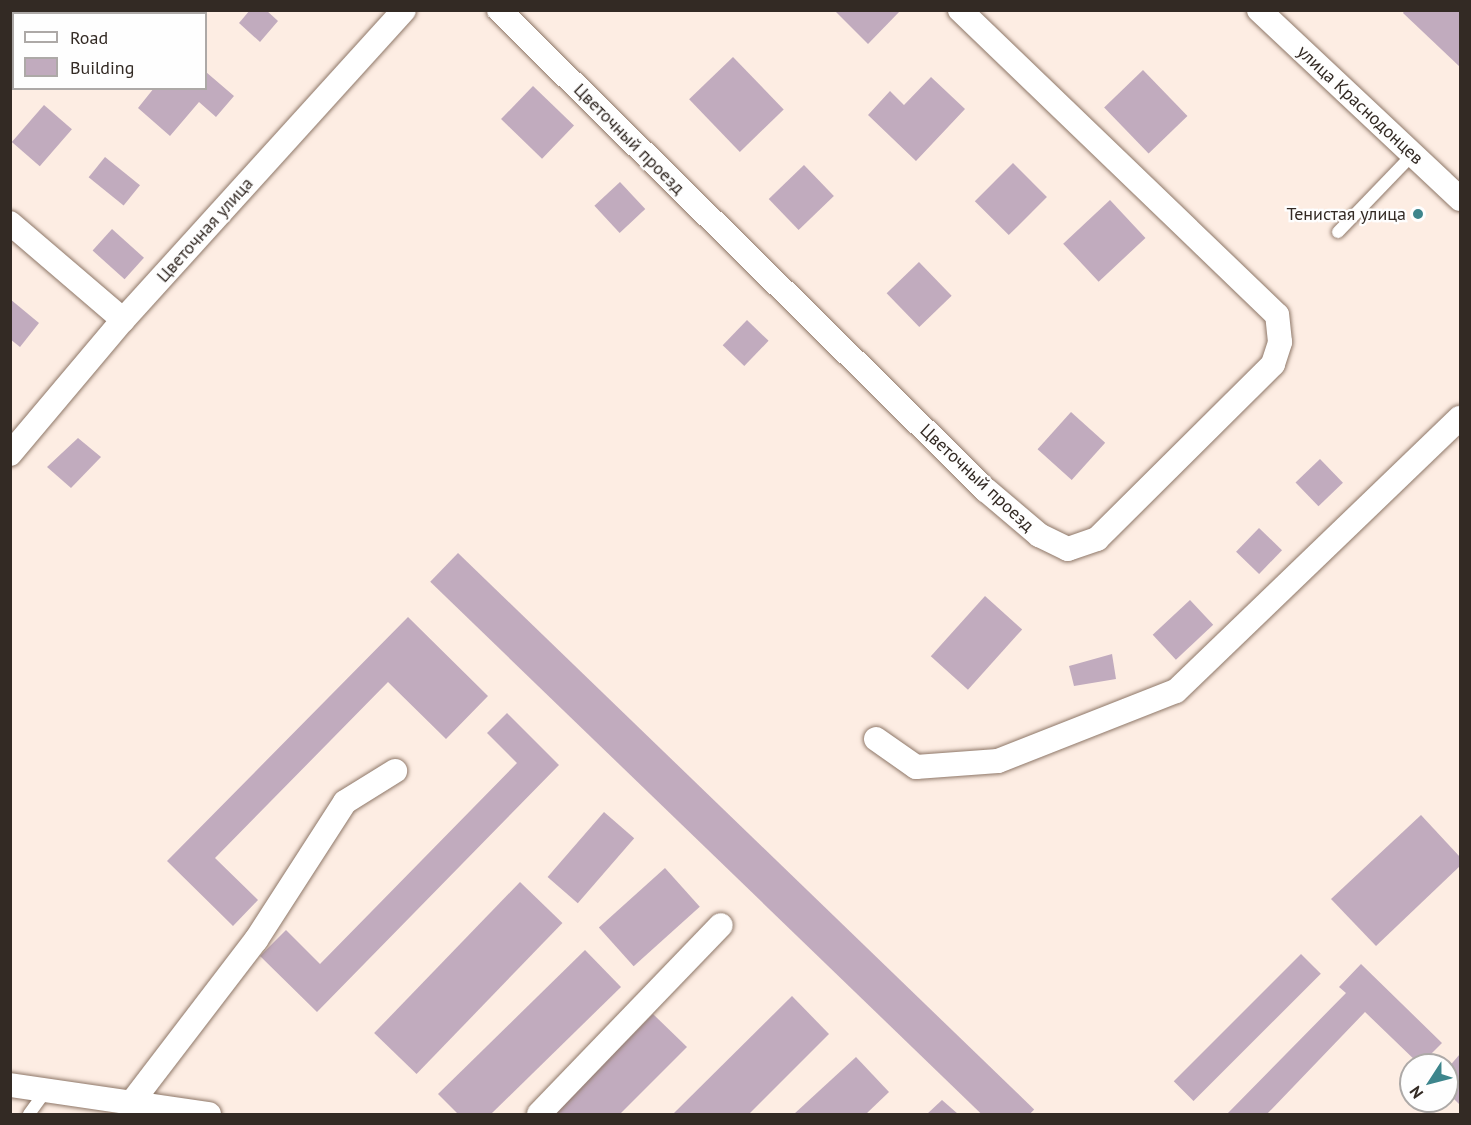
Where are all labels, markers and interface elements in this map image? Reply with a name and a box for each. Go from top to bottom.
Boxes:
legend [12,12,207,90]
text: Road [70,26,108,49]
street label: улица Краснодонцев [1292,41,1428,169]
text: Building [70,56,134,79]
street label: Цветочный проезд [569,79,689,199]
street label: Цветочная улица [152,173,258,287]
place label: Тенистая улица [1287,203,1406,225]
marker: Тенистая улица [1411,207,1425,221]
street label: Цветочный проезд [916,420,1038,536]
north arrow [1399,1053,1459,1113]
text: N [1405,1082,1427,1103]

